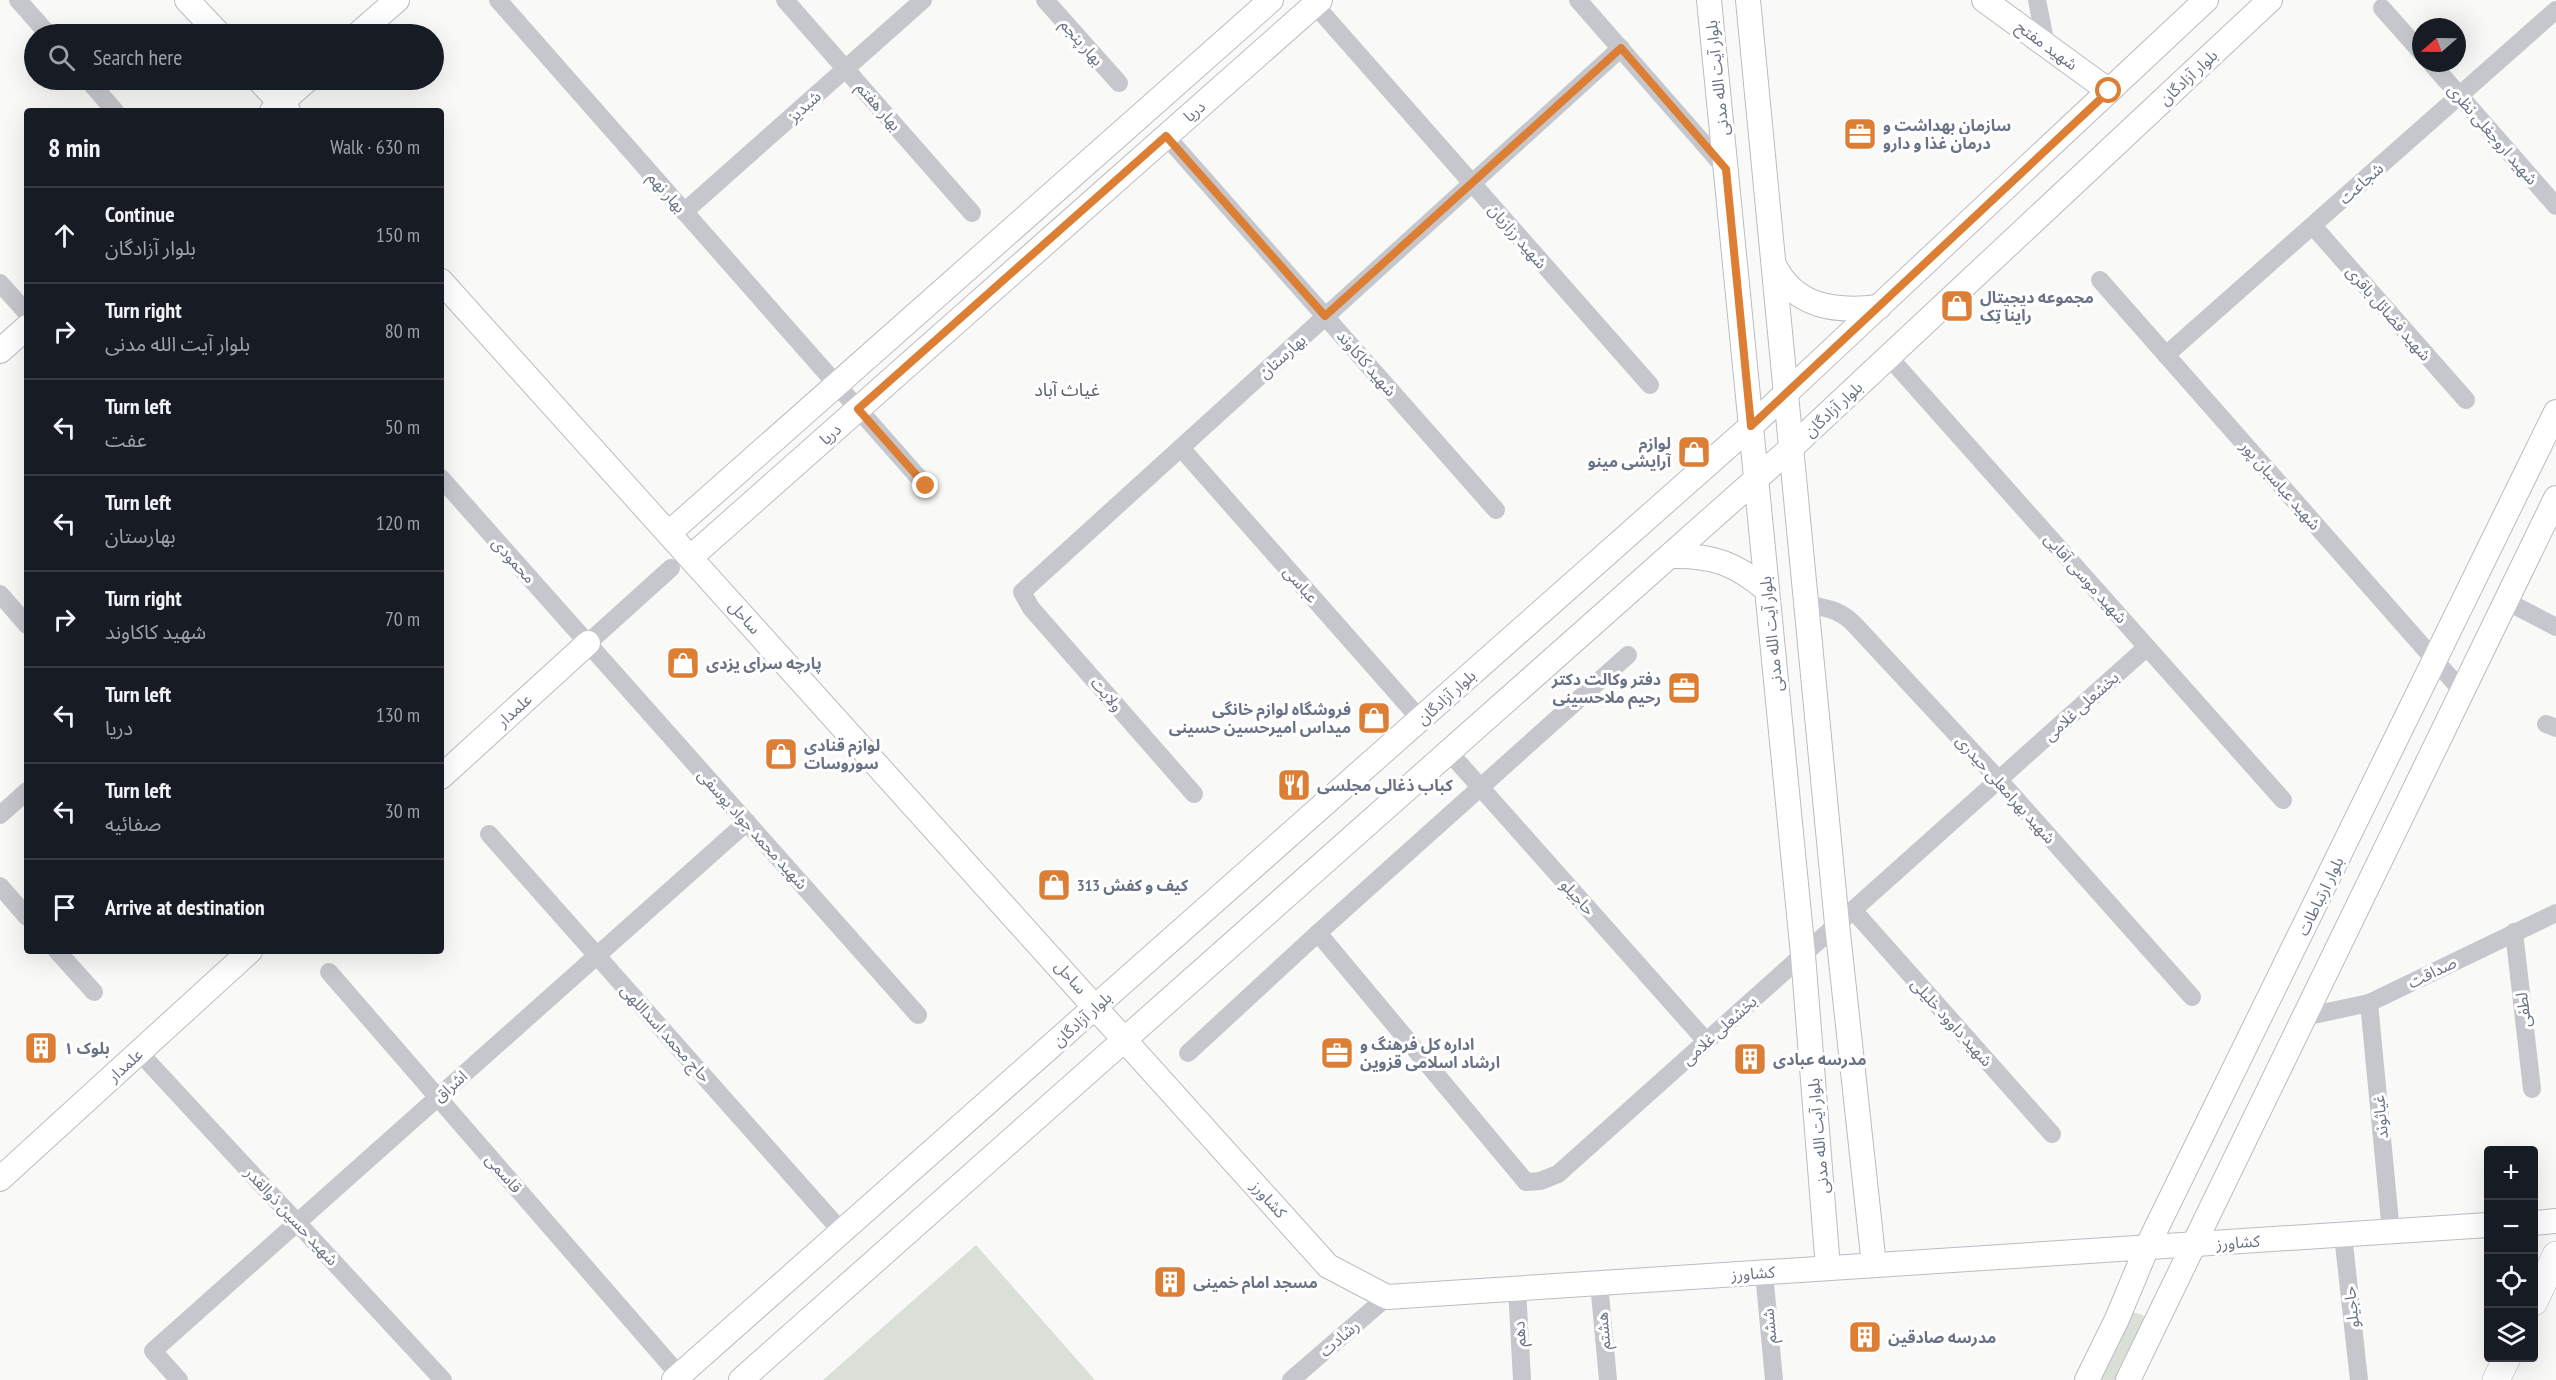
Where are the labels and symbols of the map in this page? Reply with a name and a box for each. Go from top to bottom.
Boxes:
street label: بهار پنجم [1054,14,1108,72]
street label: شهید مفتح [2011,16,2082,76]
north arrow [2412,18,2466,72]
street label: بلوار آیت الله مدنی [1701,19,1733,137]
street label: بلوار آزادگان [2155,45,2221,109]
street label: بهار هفتم [850,77,906,137]
route start [2095,77,2121,103]
street label: شهید اروجغلی نظری [2444,79,2542,189]
street label: شبدیز [783,86,825,127]
street label: دریا [1179,96,1209,126]
place label: سازمان بهداشت و درمان غذا و دارو [1883,115,2011,153]
office icon: سازمان بهداشت و درمان غذا و دارو [1842,116,1878,152]
street label: شجاعت [2335,158,2387,208]
street label: بهار نهم [642,167,690,219]
street label: شهید رزازیان [1484,199,1552,273]
street label: شهید فضائل باقری [2342,261,2436,365]
place label: مجموعه دیجیتال راینا تِک [1980,287,2094,325]
shop icon: مجموعه دیجیتال راینا تِک [1939,288,1975,324]
street label: شهید کاکاوند [1333,326,1401,400]
street label: بهارستان [1254,330,1310,382]
street label: بلوار آزادگان [1800,377,1866,441]
district label: غیاث آباد [1034,378,1100,401]
street label: دریا [815,419,845,449]
place label: لوازم آرایشی مینو [1588,433,1672,471]
shop icon: لوازم آرایشی مینو [1676,434,1712,470]
street label: شهید عباسبان پور [2235,435,2325,535]
route end [912,472,938,498]
street label: شهید موسی آقایی [2040,529,2132,627]
street label: محمودی [488,533,540,587]
street label: عباسی [1280,561,1322,607]
street label: بلوار آیت الله مدنی [1755,575,1787,693]
street label: ساحل [725,596,765,638]
shop icon: پارچه سرای یزدی [665,645,701,681]
place label: پارچه سرای یزدی [706,653,822,674]
street label: بلوار آزادگان [1412,665,1480,729]
street label: بخشعلی غلامی [2039,667,2123,745]
place label: دفتر وکالت دکتر رحیم ملاحسینی [1551,669,1661,710]
office icon: دفتر وکالت دکتر رحیم ملاحسینی [1666,670,1702,706]
street label: ولایت [1087,673,1127,715]
street label: علمدار [492,689,536,732]
place label: فروشگاه لوازم خانگی میداس امیرحسین حسینی [1169,699,1351,737]
shop icon: فروشگاه لوازم خانگی میداس امیرحسین حسینی [1356,700,1392,736]
street label: شهید بهرامعلی حیدری [1952,731,2060,847]
place label: لوازم قنادی سوروسات [804,735,880,773]
shop icon: لوازم قنادی سوروسات [763,736,799,772]
street label: شهید محمد جواد یوسفی [694,765,812,893]
restaurant icon: کباب ذغالی مجلسی [1276,767,1312,803]
place label: کباب ذغالی مجلسی [1317,775,1453,795]
street label: بلوار ارتباطات [2292,853,2348,939]
shop icon: کیف و کفش 313 [1036,867,1072,903]
place label: کیف و کفش 313 [1077,875,1189,895]
street label: حاجیلو [1557,875,1599,919]
street label: صداقت [2405,952,2459,992]
street label: ساحل [1051,956,1091,998]
street label: شهید داوود خلیلی [1907,974,1997,1070]
street label: حاج محمد اسداللهی [615,980,715,1088]
street label: بلوار آزادگان [1048,987,1116,1051]
street label: بخشعلی غلامی [1677,991,1761,1069]
street label: لطفی [2511,991,2535,1029]
building icon: بلوک ۱ [23,1030,59,1066]
place label: اداره کل فرهنگ و ارشاد اسلامی قزوین [1360,1034,1500,1072]
office icon: اداره کل فرهنگ و ارشاد اسلامی قزوین [1319,1035,1355,1071]
place label: بلوک ۱ [64,1038,110,1058]
building icon: مدرسه عبادی [1732,1041,1768,1077]
street label: علمدار [103,1044,147,1087]
place label: مدرسه عبادی [1773,1049,1866,1069]
street label: اشراق [429,1066,471,1106]
street label: بلوار آیت الله مدنی [1803,1077,1833,1195]
street label: غیاثوند [2368,1094,2392,1140]
street label: قاسمی [482,1149,526,1197]
street label: شهید حسین ذوالقدر [240,1162,343,1270]
street label: کشاورز [1246,1175,1291,1222]
street label: کشاورز [2214,1230,2261,1254]
street label: کشاورز [1729,1261,1776,1285]
building icon: مسجد امام خمینی [1152,1264,1188,1300]
place label: مسجد امام خمینی [1193,1272,1318,1294]
street label: حاجیلو [2339,1285,2363,1329]
street label: ششم [1758,1307,1783,1344]
street label: هشتم [1591,1311,1618,1351]
street label: رشادت [1315,1315,1363,1361]
building icon: مدرسه صادقین [1847,1319,1883,1355]
street label: دهم [1508,1320,1533,1347]
place label: مدرسه صادقین [1888,1327,1996,1347]

